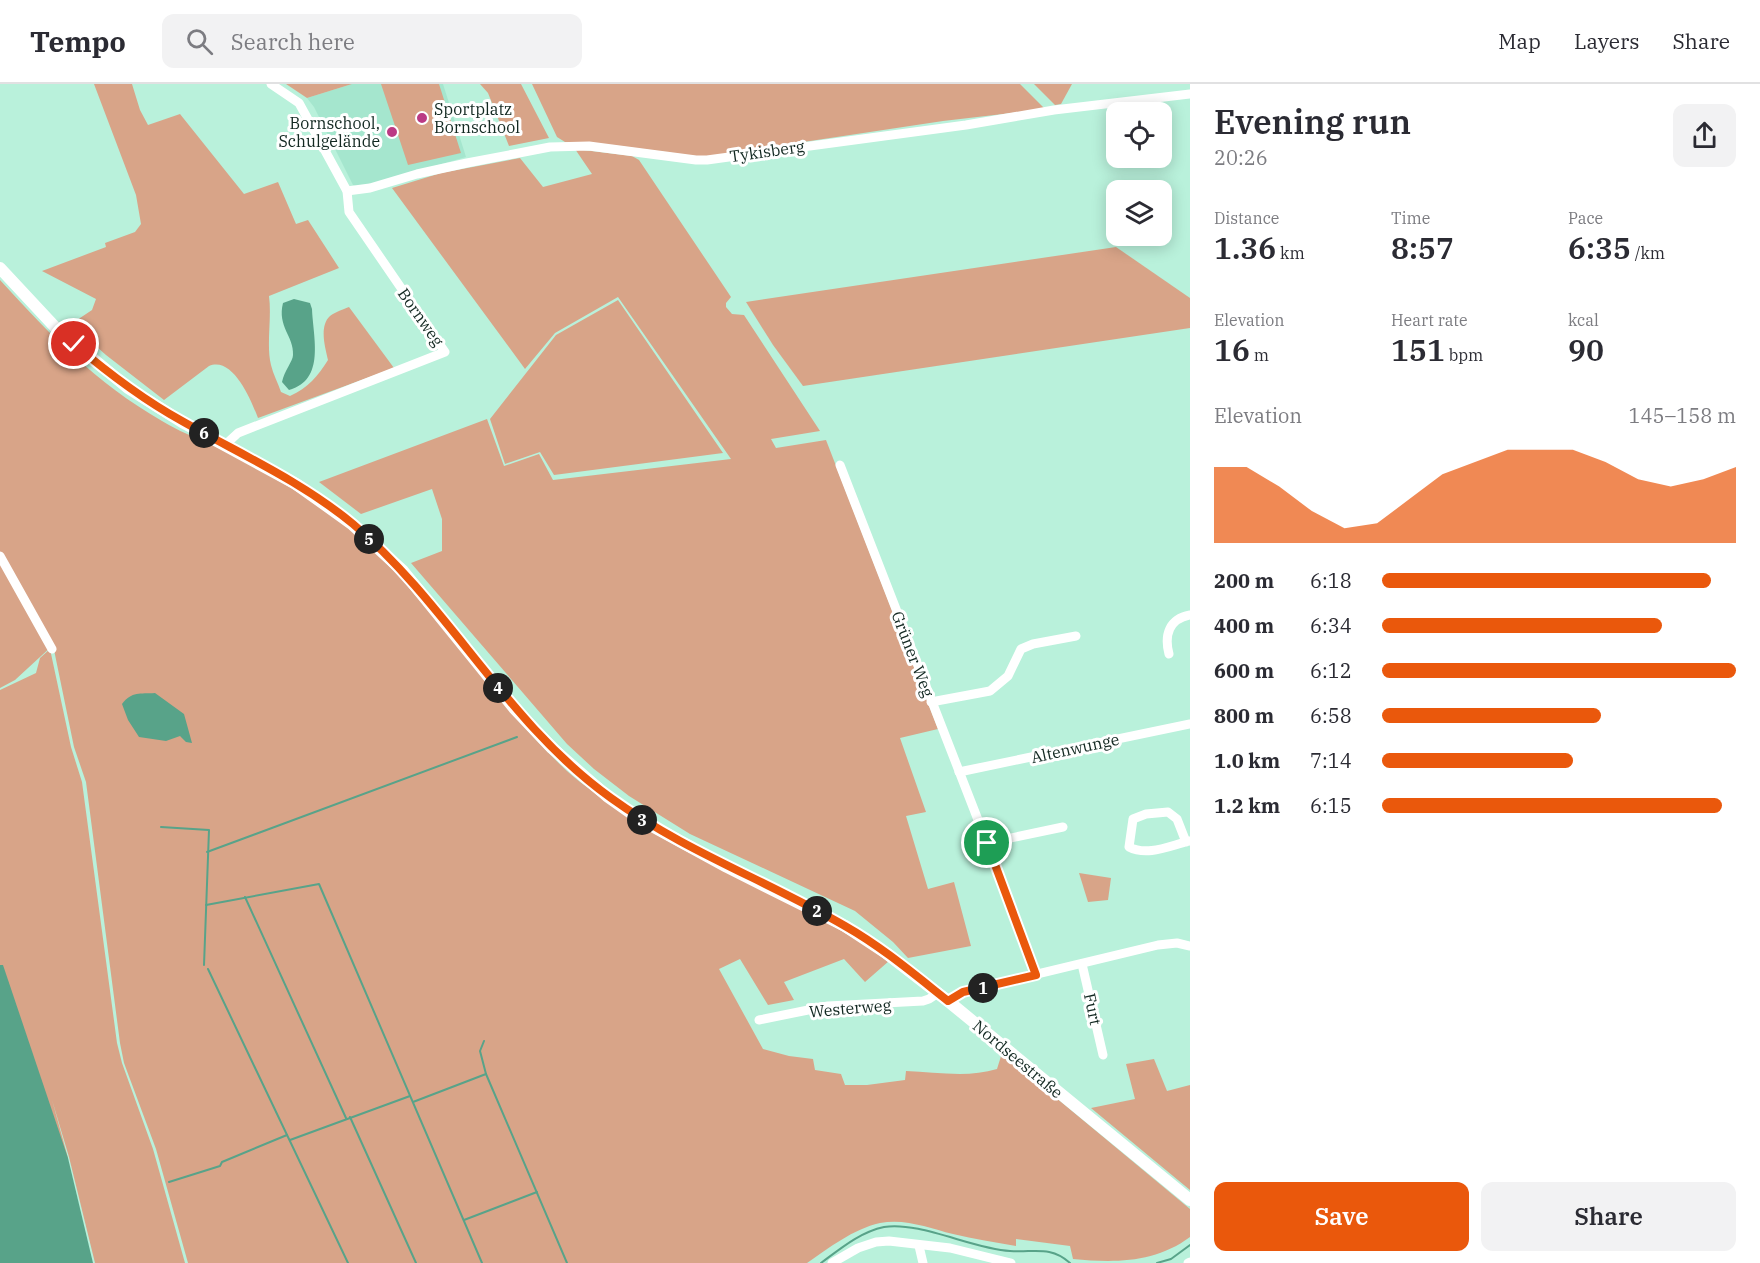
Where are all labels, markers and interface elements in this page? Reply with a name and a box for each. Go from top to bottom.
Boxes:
search box [162,14,582,68]
text: Tempo [30,23,126,60]
icon: search [183,25,216,58]
text: Search here [231,27,355,56]
text: Map [1498,27,1541,55]
text: Layers [1574,27,1640,55]
text: Share [1673,27,1730,55]
place label: Sportplatz Bornschool [434,99,520,137]
text: Evening run [1214,100,1411,143]
map controls [1106,102,1172,246]
button: locate [1106,102,1172,168]
button: share [1673,104,1736,167]
marker: Sportplatz Bornschool [415,111,429,125]
place label: Bornschool, Schulgelände [278,113,380,151]
marker: Bornschool, Schulgelände [385,125,399,139]
street label: Tykisberg [728,136,806,166]
text: 20:26 [1214,144,1268,171]
button: layers [1106,180,1172,246]
text: Distance [1214,208,1279,228]
text: Time [1391,208,1430,228]
text: Pace [1568,208,1603,228]
text: 1.36 [1214,228,1276,267]
text: 8:57 [1391,228,1454,267]
text: 6:35 [1568,228,1631,267]
text: km [1276,243,1305,263]
text: /km [1631,243,1665,263]
street label: Bornweg [394,284,448,350]
text: Elevation [1214,310,1284,330]
text: Heart rate [1391,310,1468,330]
text: kcal [1568,310,1599,330]
pin [48,318,99,369]
icon: check [57,327,90,360]
text: 16 [1214,330,1250,369]
text: 151 [1391,330,1445,369]
text: 90 [1568,330,1604,369]
text: m [1250,345,1269,365]
text: bpm [1445,345,1483,365]
text: Elevation [1214,402,1302,429]
text: 145–158 m [1629,402,1736,429]
pin: 6 [189,418,219,448]
text: 6 [199,423,209,443]
pin: 5 [354,524,384,554]
text: 5 [364,529,374,549]
text: 200 m [1214,567,1274,594]
text: 6:18 [1310,567,1352,594]
street label: Grüner Weg [887,608,939,700]
text: 400 m [1214,612,1274,639]
text: 6:34 [1310,612,1352,639]
text: 600 m [1214,657,1274,684]
text: 6:12 [1310,657,1352,684]
pin: 4 [483,673,513,703]
text: 4 [493,678,503,698]
text: 800 m [1214,702,1274,729]
text: 6:58 [1310,702,1352,729]
street label: Altenwunge [1029,729,1121,767]
text: 1.0 km [1214,747,1280,774]
text: 7:14 [1310,747,1352,774]
text: 1.2 km [1214,792,1280,819]
text: 6:15 [1310,792,1352,819]
pin: 3 [627,805,657,835]
text: 3 [637,810,647,830]
pin [961,817,1012,868]
icon: arrive [970,826,1003,859]
pin: 2 [802,896,832,926]
text: 2 [812,901,822,921]
pin: 1 [968,973,998,1003]
text: 1 [978,978,988,998]
street label: Furt [1080,991,1106,1027]
street label: Westerweg [808,994,892,1022]
street label: Nordseestraße [969,1016,1067,1102]
button: Save [1214,1182,1469,1251]
button: Share [1481,1182,1736,1251]

